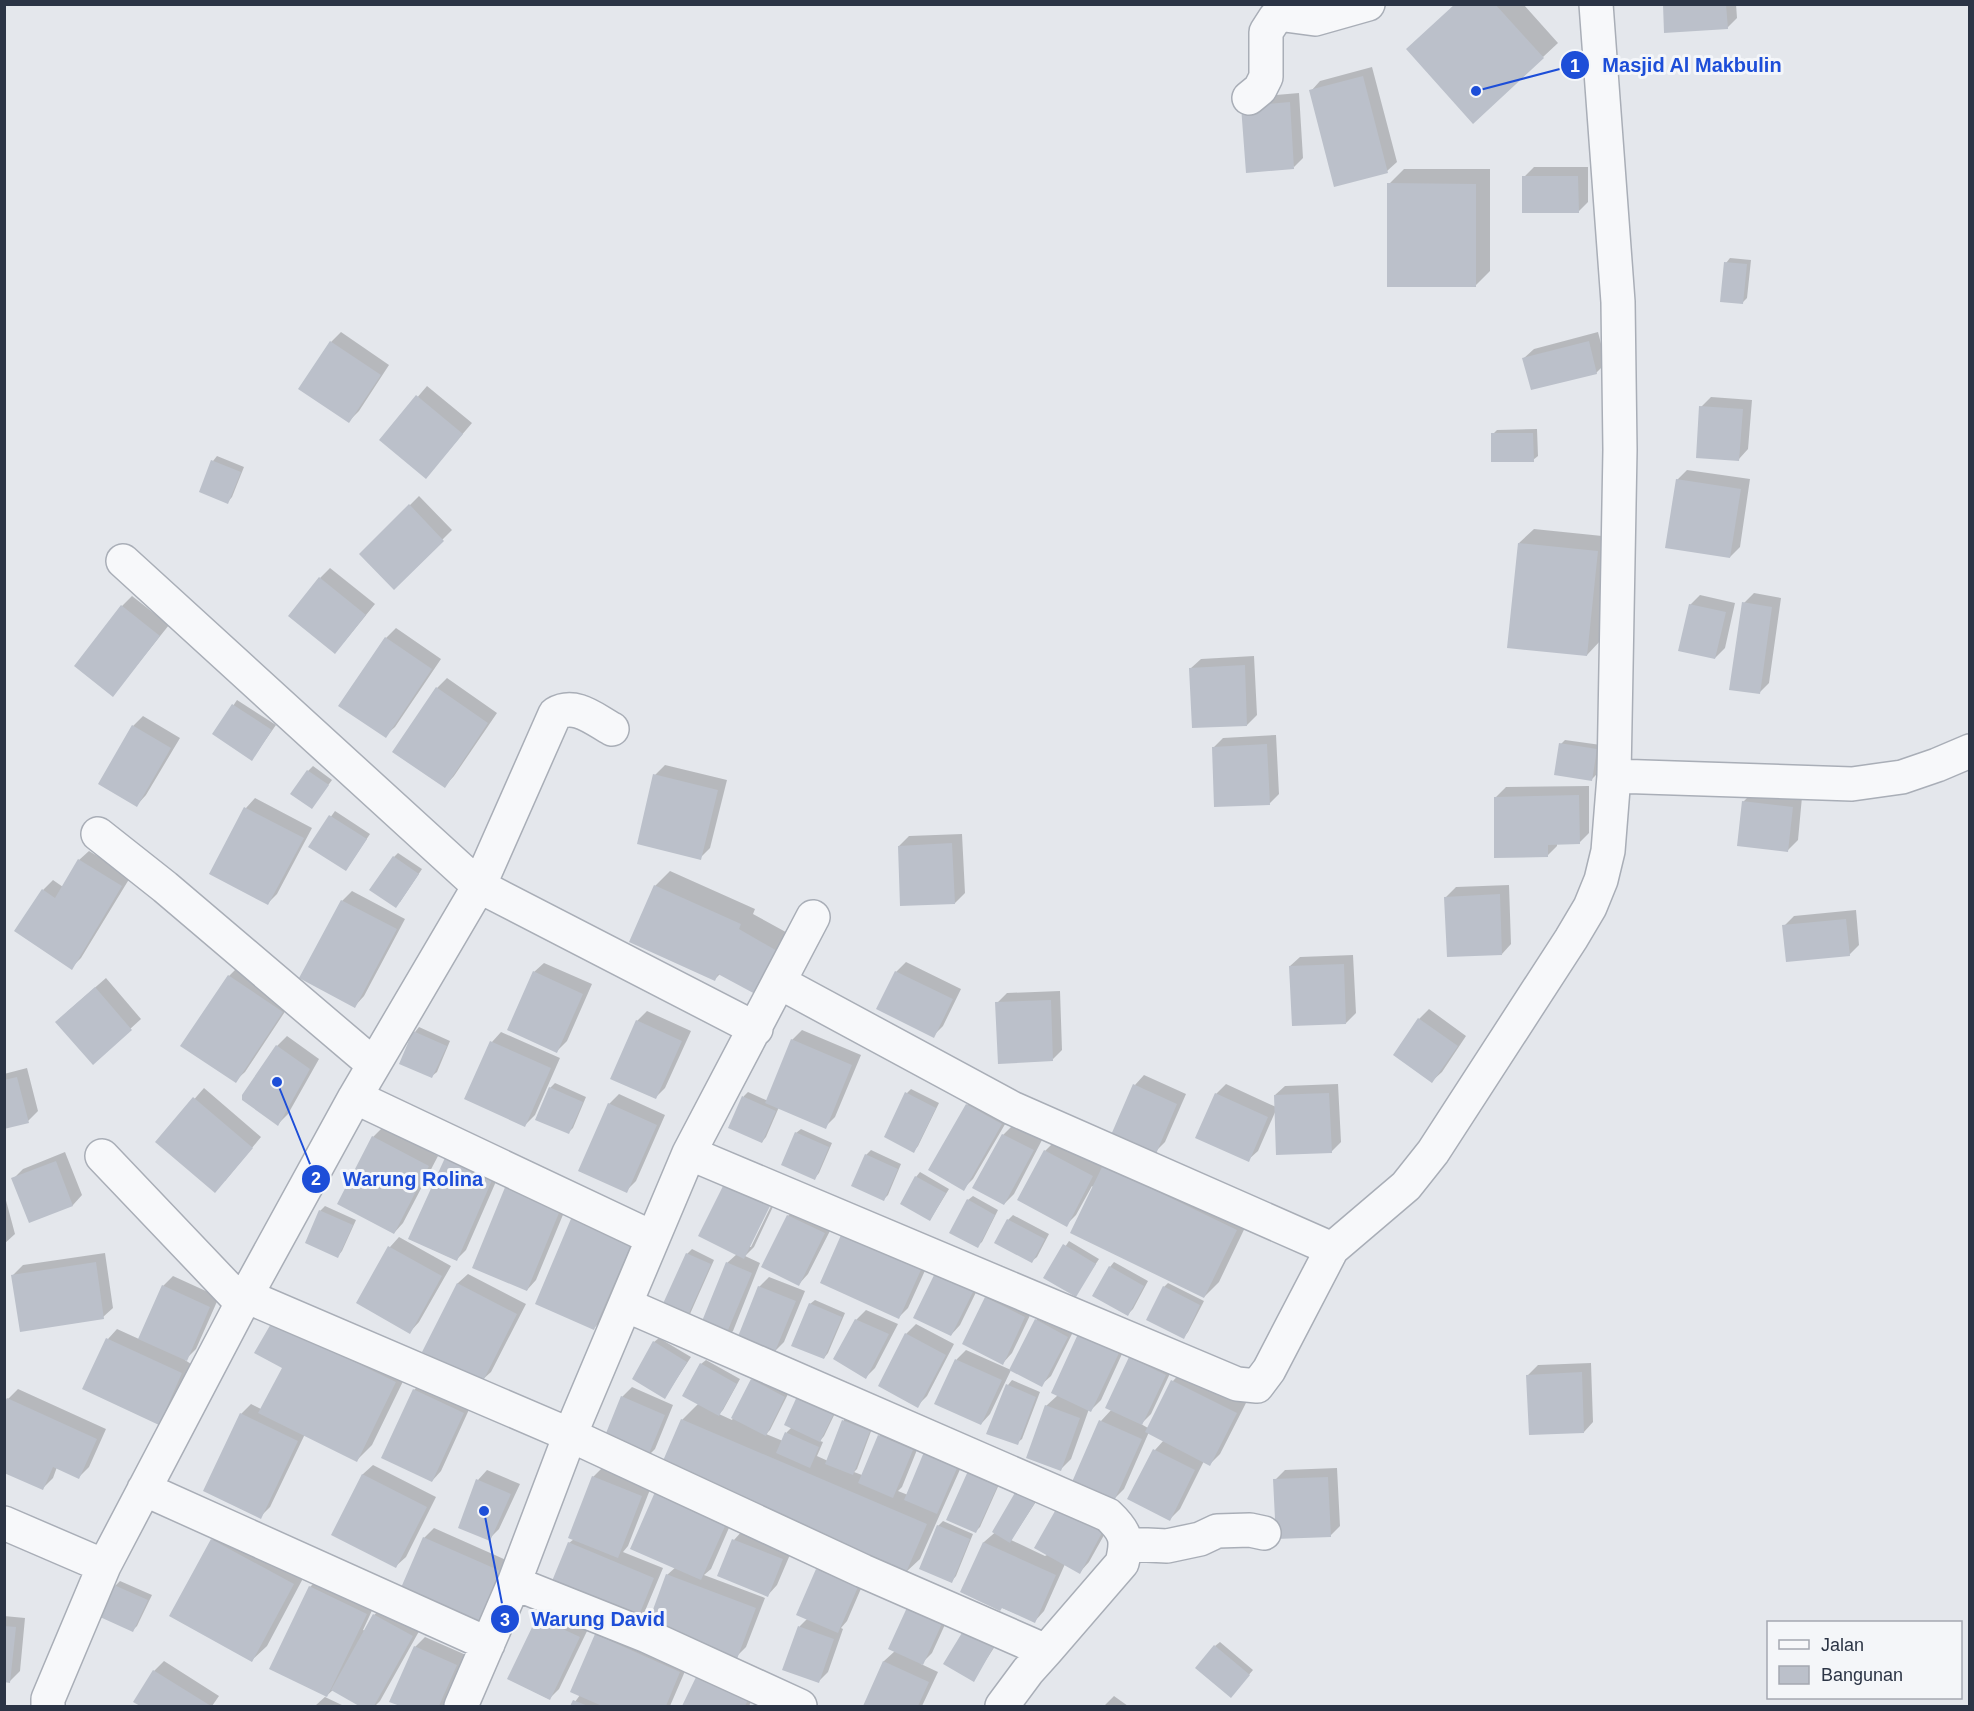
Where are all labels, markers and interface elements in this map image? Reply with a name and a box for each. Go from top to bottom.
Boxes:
callout: Masjid Al Makbulin [1560,46,1794,84]
text: Masjid Al Makbulin [1602,54,1782,76]
text: 1 [1570,56,1580,76]
callout: Warung Rolina [301,1160,496,1198]
text: Warung Rolina [343,1168,484,1190]
text: 2 [311,1169,321,1189]
callout: Warung David [490,1600,677,1638]
text: Warung David [531,1608,665,1630]
text: 3 [500,1610,510,1630]
legend [1767,1621,1962,1699]
text: Jalan [1821,1635,1864,1655]
text: Bangunan [1821,1665,1903,1685]

